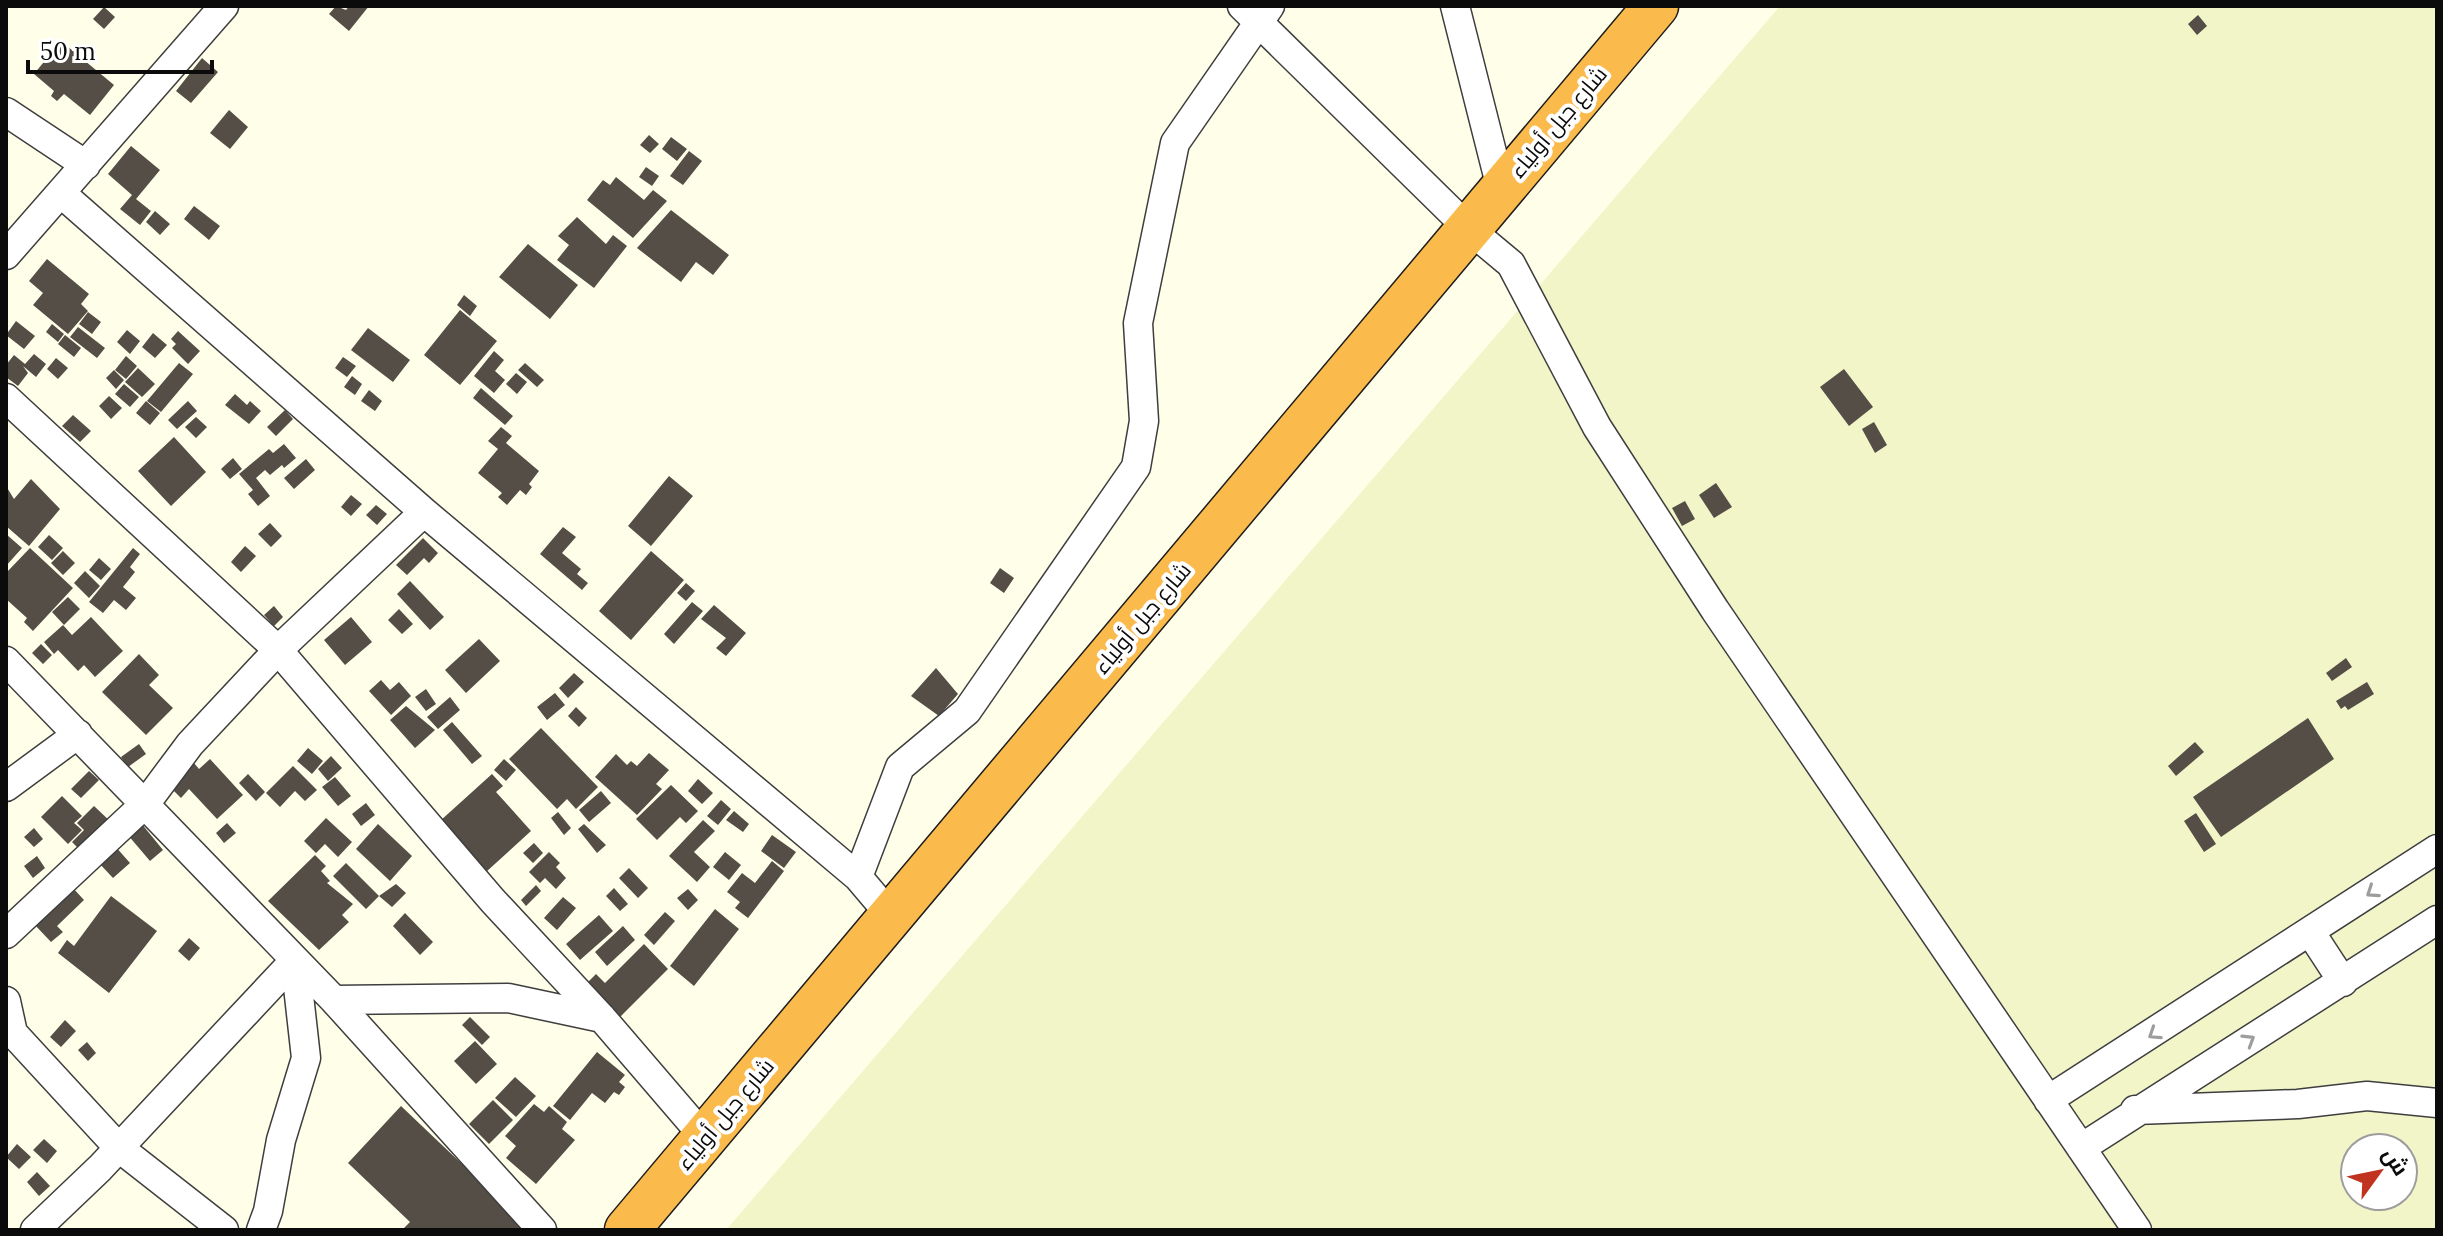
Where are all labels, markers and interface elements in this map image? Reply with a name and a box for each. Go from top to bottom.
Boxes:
scale bar [28,24,212,74]
text: 50 m [40,36,96,67]
street label: شارع جبل أولياء [1503,60,1614,184]
street label: شارع جبل أولياء [1087,556,1198,680]
one-way arrow [2367,882,2381,897]
one-way arrow [2149,1024,2163,1039]
one-way arrow [2240,1034,2255,1050]
street label: شارع جبل أولياء [670,1052,781,1176]
north arrow [2339,1132,2419,1212]
text: ش [2376,1142,2415,1181]

